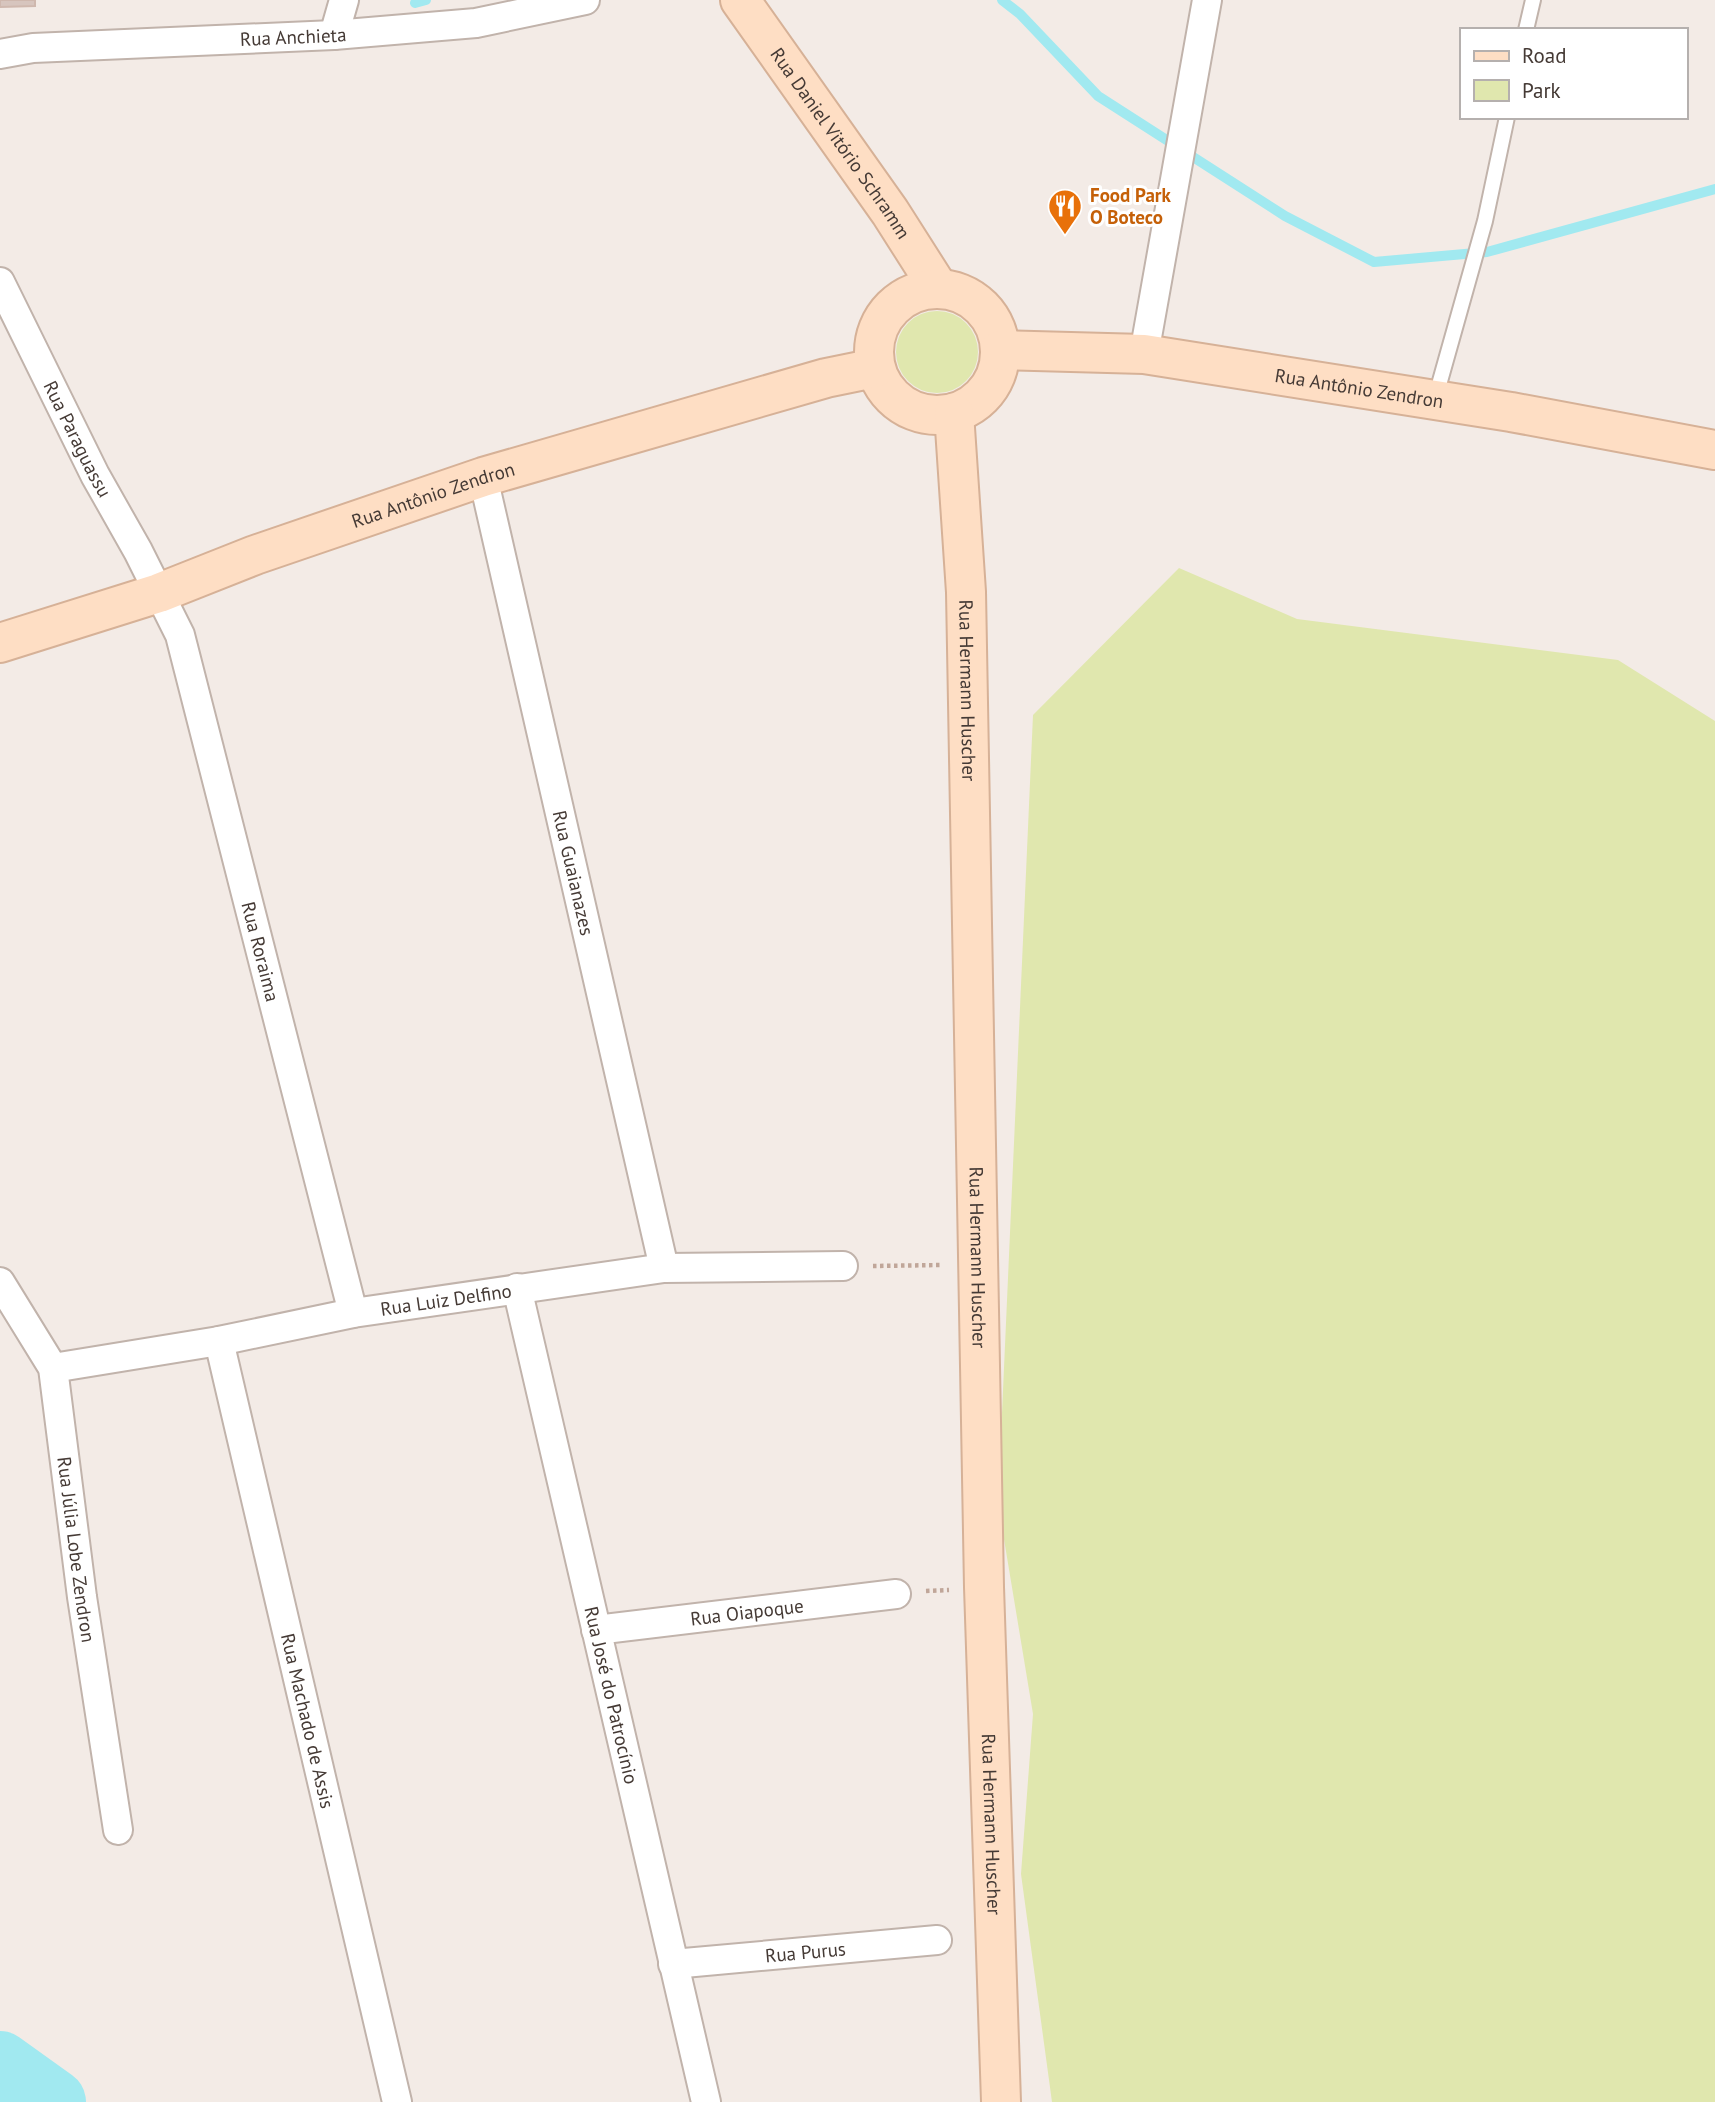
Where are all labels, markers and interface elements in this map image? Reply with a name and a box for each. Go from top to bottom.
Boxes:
street label: Rua Anchieta [240,22,347,51]
legend [1460,28,1687,119]
text: Road [1522,42,1566,69]
street label: Rua Daniel Vitório Schramm [765,43,916,243]
text: Park [1522,77,1561,104]
place label: Food Park O Boteco [1090,183,1172,229]
restaurant icon: Food Park O Boteco [1046,187,1084,236]
street label: Rua Antônio Zendron [1273,363,1445,413]
street label: Rua Paraguassu [38,377,117,501]
street label: Rua Antônio Zendron [348,457,517,533]
street label: Rua Hermann Huscher [954,600,981,782]
street label: Rua Guaianazes [548,808,599,938]
street label: Rua Roraima [236,899,285,1004]
street label: Rua Hermann Huscher [964,1166,992,1349]
street label: Rua Luiz Delfino [379,1278,513,1321]
street label: Rua Júlia Lobe Zendron [52,1455,101,1644]
street label: Rua Oiapoque [689,1593,805,1631]
street label: Rua José do Patrocínio [579,1604,644,1786]
street label: Rua Machado de Assis [276,1631,340,1811]
street label: Rua Hermann Huscher [977,1733,1007,1916]
street label: Rua Purus [764,1936,847,1968]

